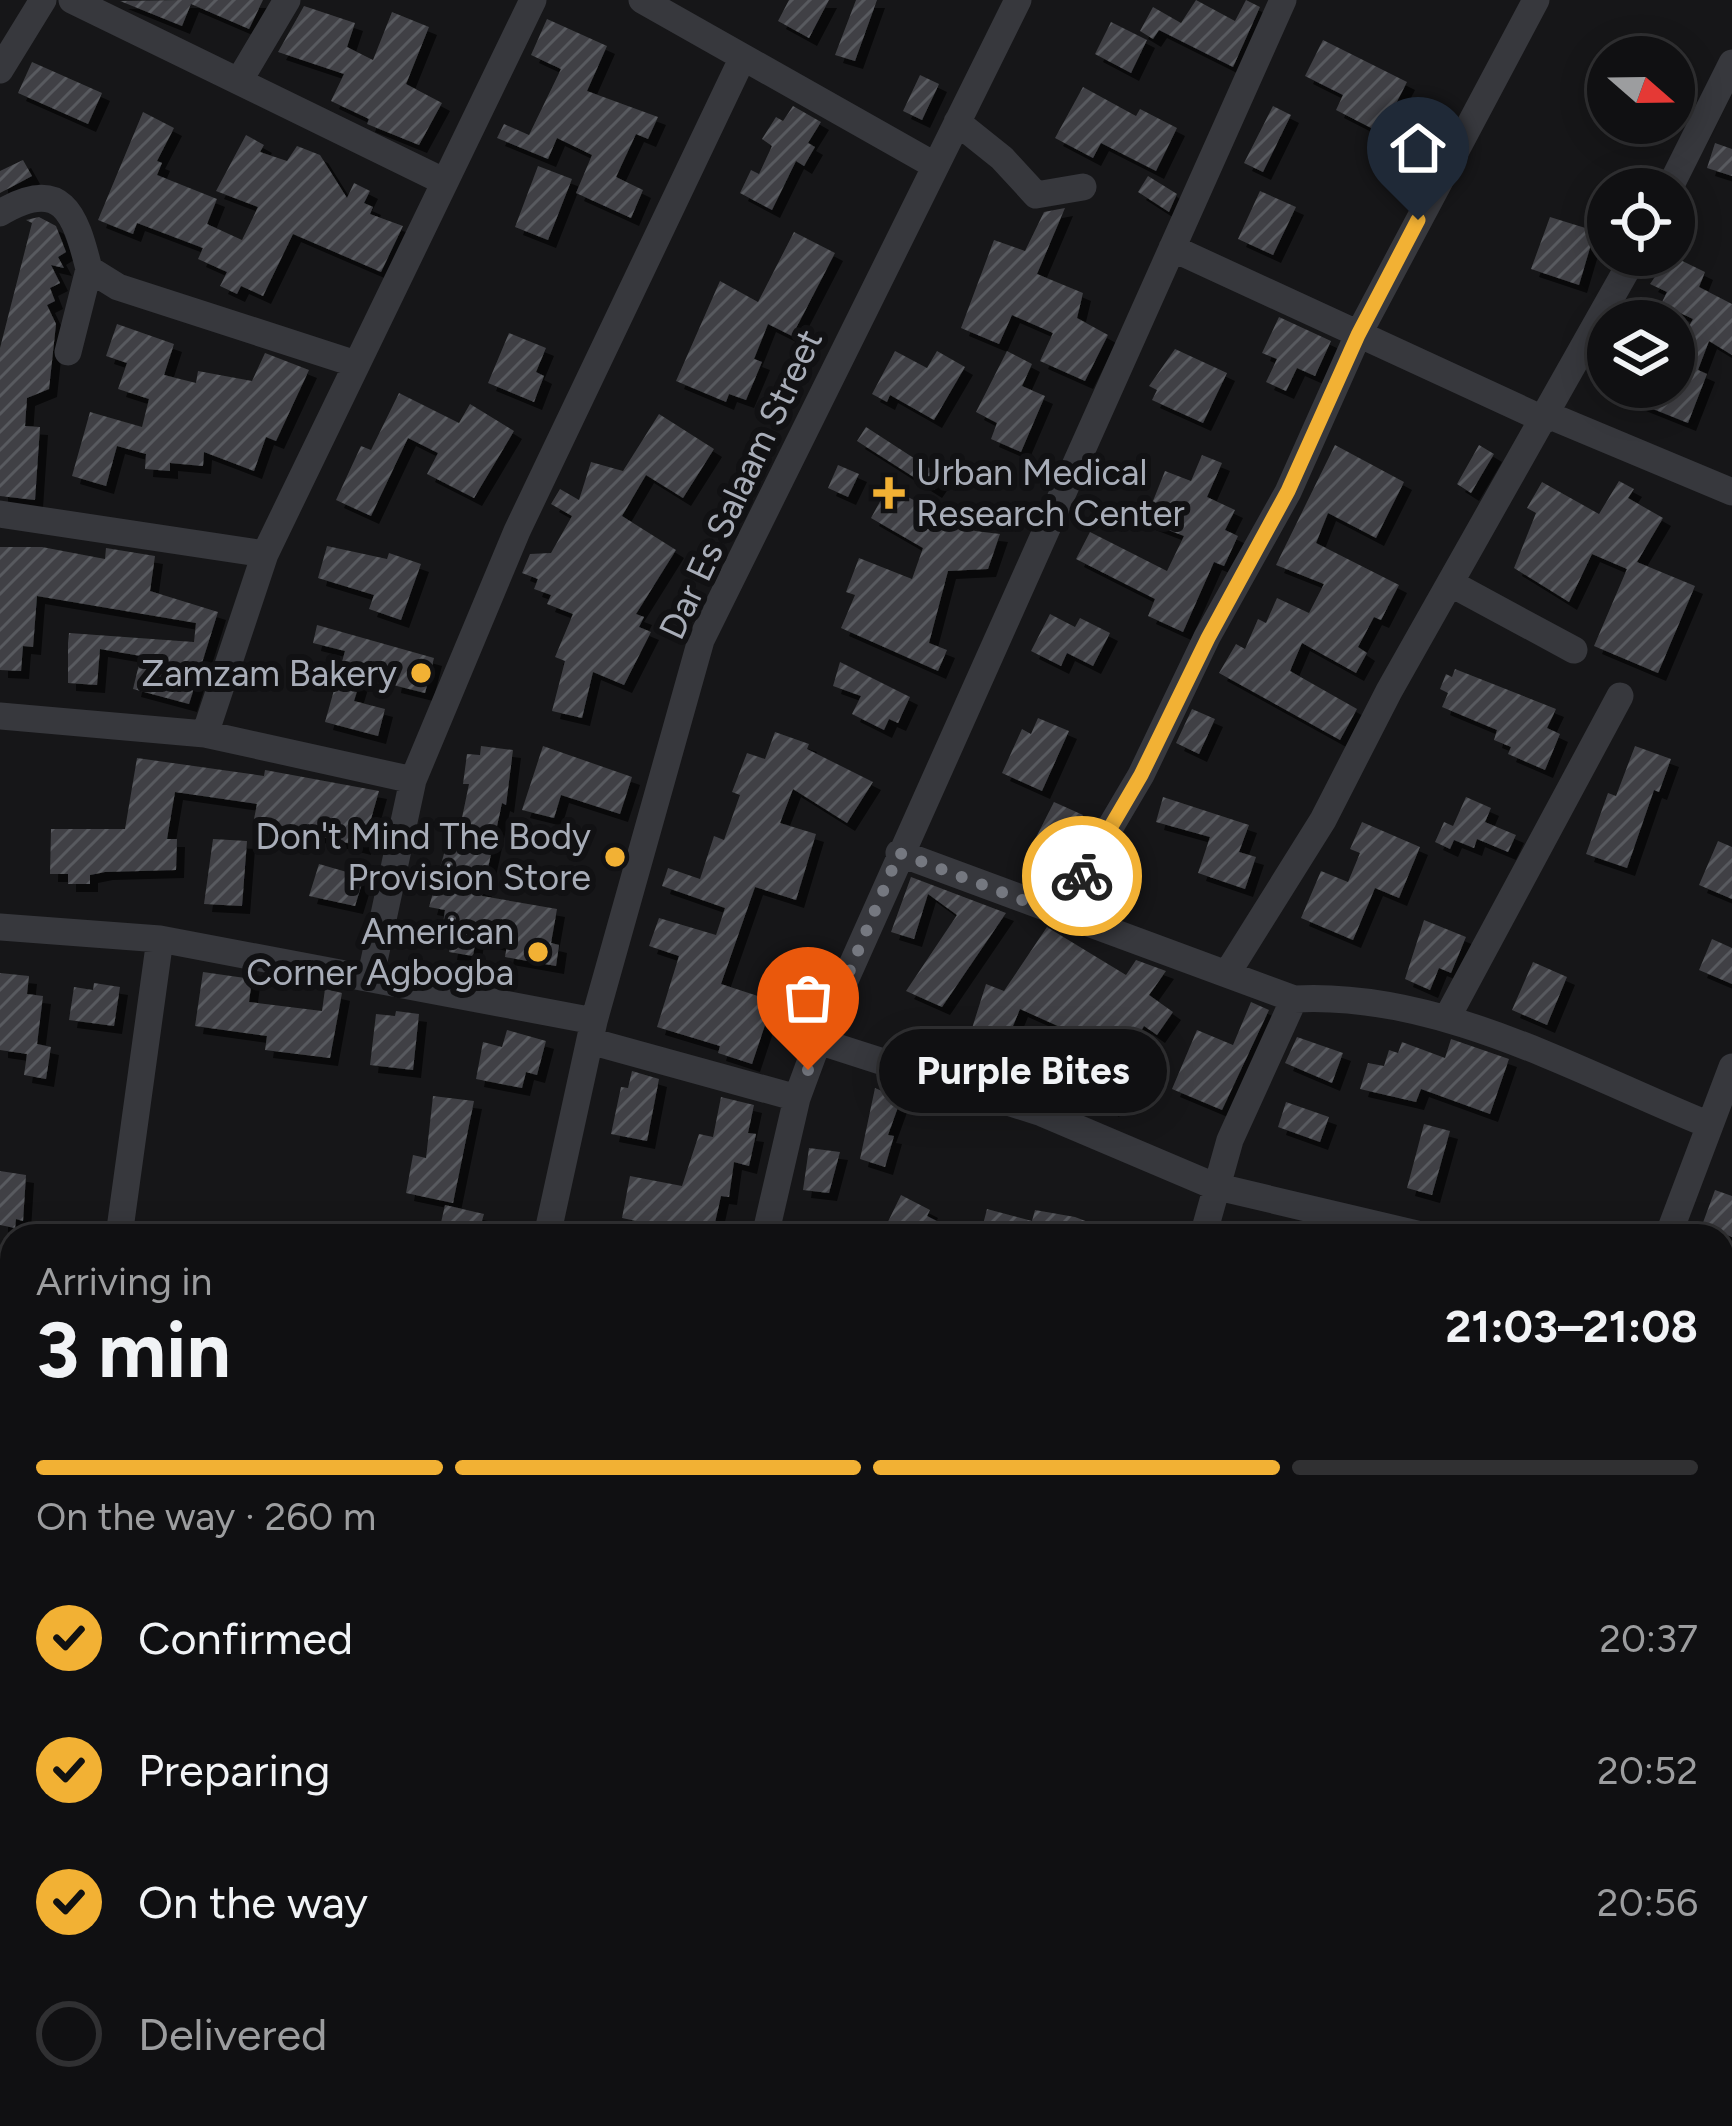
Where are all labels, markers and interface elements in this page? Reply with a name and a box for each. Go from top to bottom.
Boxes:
north arrow [1587,36,1695,144]
map controls [1587,36,1695,408]
pin [1367,97,1469,220]
icon: home [1385,115,1451,181]
button: locate [1587,168,1695,276]
button: layers [1587,300,1695,408]
street label: Dar Es Salaam Street [650,323,831,646]
place label: Urban Medical Research Center [916,451,1185,535]
marker: Urban Medical Research Center [873,477,905,509]
place label: Zamzam Bakery [141,652,397,695]
marker: Zamzam Bakery [408,660,434,686]
place label: Don't Mind The Body Provision Store [255,815,591,899]
courier [1022,816,1142,936]
icon: bike [1049,843,1115,909]
marker: Don't Mind The Body Provision Store [602,844,628,870]
place label: American Corner Agbogba [246,910,514,994]
marker: American Corner Agbogba [525,939,551,965]
pin [757,947,859,1070]
icon: bag [775,965,841,1031]
callout: Purple Bites [880,1028,1168,1112]
text: Purple Bites [916,1047,1130,1094]
text: Arriving in [36,1258,212,1305]
text: 21:03–21:08 [1445,1299,1698,1353]
text: 3 min [36,1303,231,1397]
text: On the way · 260 m [36,1493,376,1540]
icon: check [36,1605,102,1671]
text: Confirmed [138,1611,353,1665]
text: 20:37 [1599,1615,1698,1662]
icon: check [36,1737,102,1803]
text: Preparing [138,1743,330,1797]
text: 20:52 [1597,1747,1698,1794]
icon: check [36,1869,102,1935]
text: On the way [138,1875,368,1929]
text: 20:56 [1597,1879,1698,1926]
text: Delivered [138,2007,327,2061]

